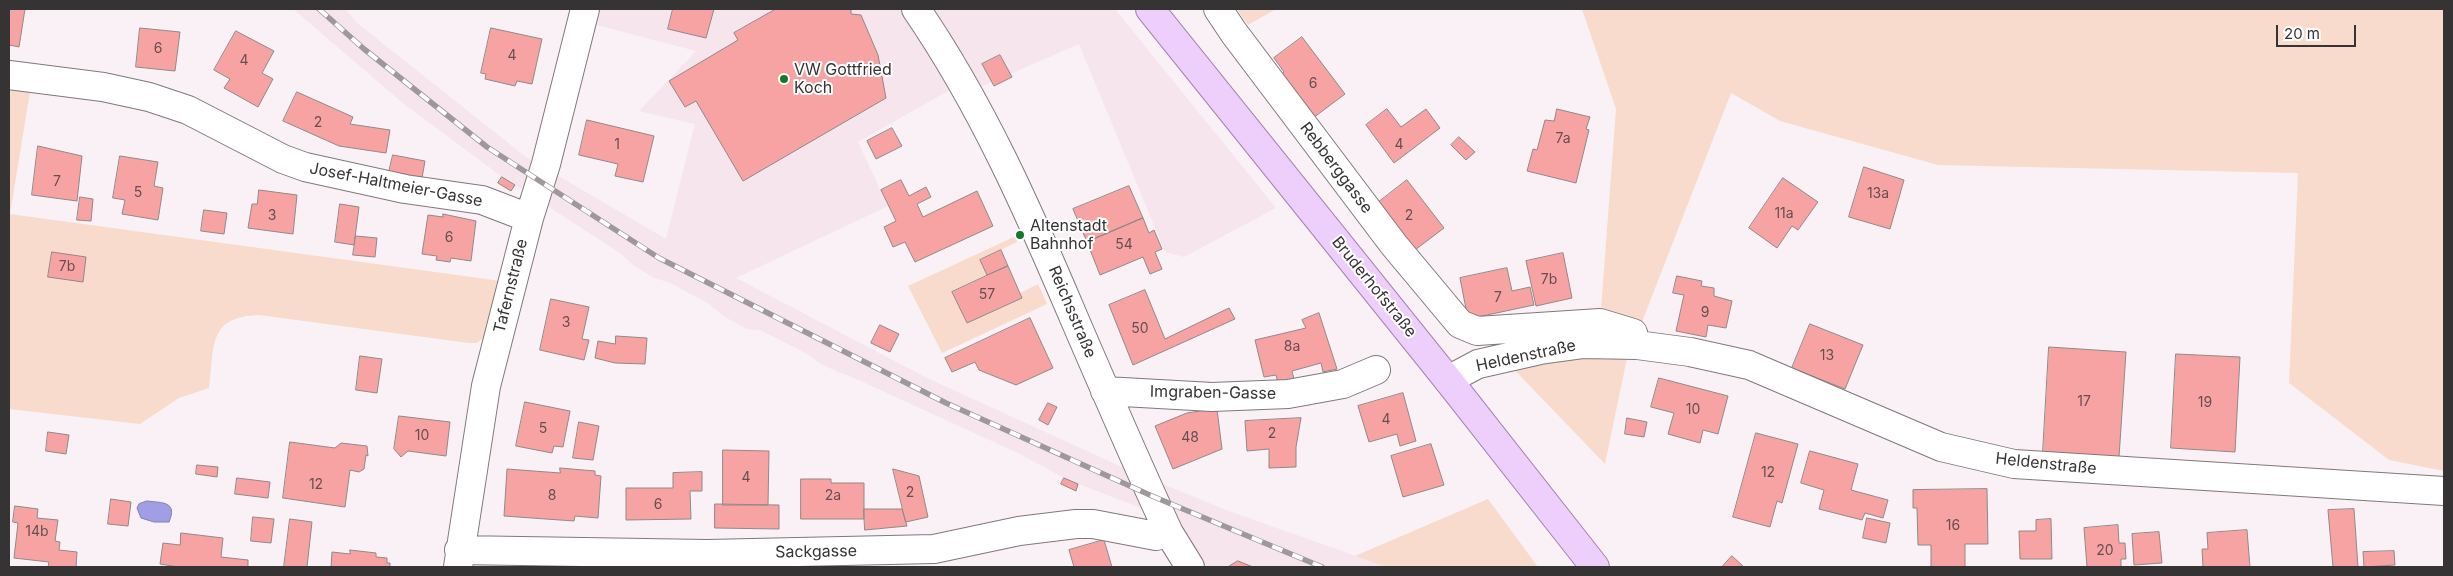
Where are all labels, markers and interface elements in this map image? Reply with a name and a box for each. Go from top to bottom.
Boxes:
scale bar [2278,15,2358,47]
text: 20 m [2284,24,2320,43]
house number: 6 [154,41,162,57]
house number: 4 [507,48,517,64]
house number: 4 [239,53,249,69]
place label: VW Gottfried Koch [794,60,892,98]
marker: VW Gottfried Koch [778,73,790,85]
house number: 6 [1309,76,1317,92]
house number: 2 [314,115,322,131]
street label: Rebberggasse [1296,119,1376,217]
house number: 7a [1555,131,1571,147]
house number: 1 [614,137,620,153]
house number: 4 [1394,137,1404,153]
street label: Josef-Haltmeier-Gasse [308,159,484,211]
house number: 7 [53,174,61,190]
house number: 5 [134,185,142,201]
house number: 13a [1867,186,1889,202]
house number: 11a [1774,206,1794,222]
house number: 3 [268,208,276,224]
house number: 2 [1405,208,1413,224]
place label: Altenstadt Bahnhof [1030,216,1107,254]
marker: Altenstadt Bahnhof [1014,229,1026,241]
house number: 6 [445,230,453,246]
street label: Bruderhofstraße [1328,233,1420,341]
street label: Tafernstraße [490,237,532,335]
house number: 54 [1115,237,1133,253]
house number: 7b [59,259,75,275]
street label: Reichsstraße [1044,263,1100,361]
house number: 7b [1541,272,1557,288]
house number: 57 [979,287,995,303]
house number: 7 [1494,290,1502,306]
house number: 9 [1701,305,1709,321]
house number: 3 [562,315,570,331]
house number: 50 [1131,321,1149,337]
street label: Heldenstraße [1474,336,1578,376]
house number: 8a [1284,339,1300,355]
house number: 13 [1820,348,1834,364]
street label: Imgraben-Gasse [1150,382,1276,404]
house number: 17 [2077,394,2091,410]
house number: 19 [2198,395,2212,411]
house number: 10 [1686,402,1700,418]
house number: 4 [1381,412,1391,428]
house number: 5 [539,421,547,437]
house number: 2 [1268,426,1276,442]
house number: 10 [415,428,429,444]
house number: 48 [1181,430,1199,446]
street label: Heldenstraße [1995,449,2097,479]
house number: 12 [1761,465,1775,481]
house number: 4 [741,470,751,486]
house number: 12 [309,477,323,493]
house number: 2 [906,485,914,501]
house number: 8 [548,488,556,504]
house number: 2a [825,488,841,504]
house number: 6 [654,497,662,513]
house number: 16 [1946,518,1960,534]
house number: 14b [25,524,49,540]
street label: Sackgasse [775,542,857,562]
house number: 20 [2096,543,2114,559]

